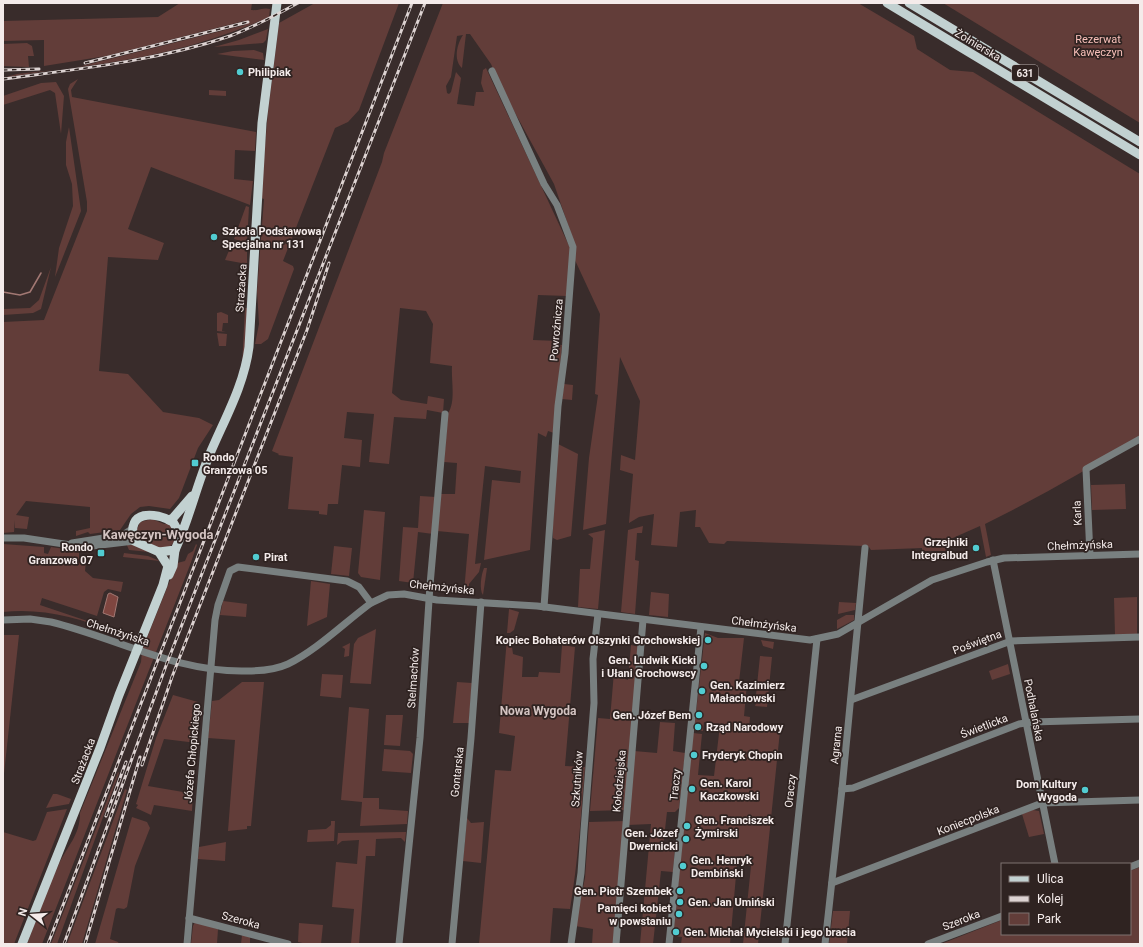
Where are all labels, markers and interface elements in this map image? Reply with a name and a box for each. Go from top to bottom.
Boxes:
street label: Żołnierska [952,27,1003,64]
park label: Rezerwat Kawęczyn [1073,33,1123,59]
road number: 631 [1012,65,1038,81]
place label: Philipiak [248,66,291,79]
marker: Philipiak [235,67,245,77]
place label: Szkoła Podstawowa Specjalna nr 131 [222,225,321,251]
marker: Szkoła Podstawowa Specjalna nr 131 [209,232,219,242]
street label: Strażacka [233,263,250,313]
street label: Powroźnicza [547,298,566,362]
place label: Rondo Granzowa 05 [203,451,267,477]
marker: Rondo Granzowa 05 [190,458,200,468]
street label: Karla [1070,500,1085,526]
district label: Kawęczyn-Wygoda [102,527,214,542]
place label: Grzejniki Integralbud [911,536,968,562]
street label: Chełmżyńska [1047,538,1113,553]
place label: Rondo Granzowa 07 [29,541,93,567]
marker: Grzejniki Integralbud [971,543,981,553]
marker: Rondo Granzowa 07 [96,548,106,558]
place label: Pirat [264,551,288,564]
marker: Pirat [251,552,261,562]
street label: Chełmżyńska [409,578,475,597]
street label: Chełmżyńska [731,614,797,635]
street label: Chełmżyńska [85,616,151,649]
street label: Poświętna [951,628,1003,657]
place label: Kopiec Bohaterów Olszynki Grochowskiej [496,634,700,647]
marker: Kopiec Bohaterów Olszynki Grochowskiej [703,635,713,645]
street label: Stelmachów [405,647,422,709]
place label: Gen. Ludwik Kicki i Ułani Grochowscy [601,654,696,680]
marker: Gen. Ludwik Kicki i Ułani Grochowscy [699,661,709,671]
street label: Podhalańska [1021,678,1046,742]
place label: Gen. Kazimierz Małachowski [710,679,785,705]
marker: Gen. Kazimierz Małachowski [697,686,707,696]
street label: Józefa Chłopickiego [182,703,203,803]
district label: Nowa Wygoda [500,704,577,718]
place label: Gen. Józef Bem [613,709,691,722]
marker: Gen. Józef Bem [694,710,704,720]
street label: Świetlicka [959,712,1010,741]
place label: Rząd Narodowy [706,721,784,734]
marker: Rząd Narodowy [693,722,703,732]
street label: Agrarna [828,725,845,765]
street label: Strażacka [69,736,98,786]
street label: Gontarska [448,746,467,798]
street label: Kołodziejska [610,749,629,813]
place label: Fryderyk Chopin [702,749,783,762]
street label: Szkutników [569,750,586,807]
marker: Fryderyk Chopin [689,750,699,760]
street label: Traczy [667,768,684,802]
street label: Oraczy [782,773,799,808]
place label: Gen. Karol Kaczkowski [700,777,759,803]
place label: Dom Kultury Wygoda [1016,778,1077,804]
marker: Gen. Karol Kaczkowski [687,784,697,794]
marker: Dom Kultury Wygoda [1080,785,1090,795]
street label: Koniecpolska [935,803,1001,838]
place label: Gen. Franciszek Żymirski [695,814,774,840]
marker: Gen. Franciszek Żymirski [682,821,692,831]
place label: Gen. Józef Dwernicki [625,827,678,853]
marker: Gen. Józef Dwernicki [681,834,691,844]
place label: Gen. Henryk Dembiński [691,854,752,880]
marker: Gen. Henryk Dembiński [678,861,688,871]
legend [1001,863,1131,935]
text: Ulica [1037,872,1063,886]
place label: Gen. Piotr Szembek [574,885,672,898]
marker: Gen. Piotr Szembek [675,886,685,896]
text: Kolej [1037,892,1063,906]
north arrow [12,895,52,935]
place label: Gen. Jan Umiński [688,896,775,909]
marker: Gen. Jan Umiński [675,897,685,907]
place label: Pamięci kobiet w powstaniu [597,902,671,928]
text: N [16,906,30,918]
street label: Szeroka [941,907,982,934]
street label: Szeroka [220,909,261,932]
marker: Pamięci kobiet w powstaniu [674,909,684,919]
text: Park [1037,912,1062,926]
place label: Gen. Michał Mycielski i jego bracia [684,926,856,939]
marker: Gen. Michał Mycielski i jego bracia [671,927,681,937]

